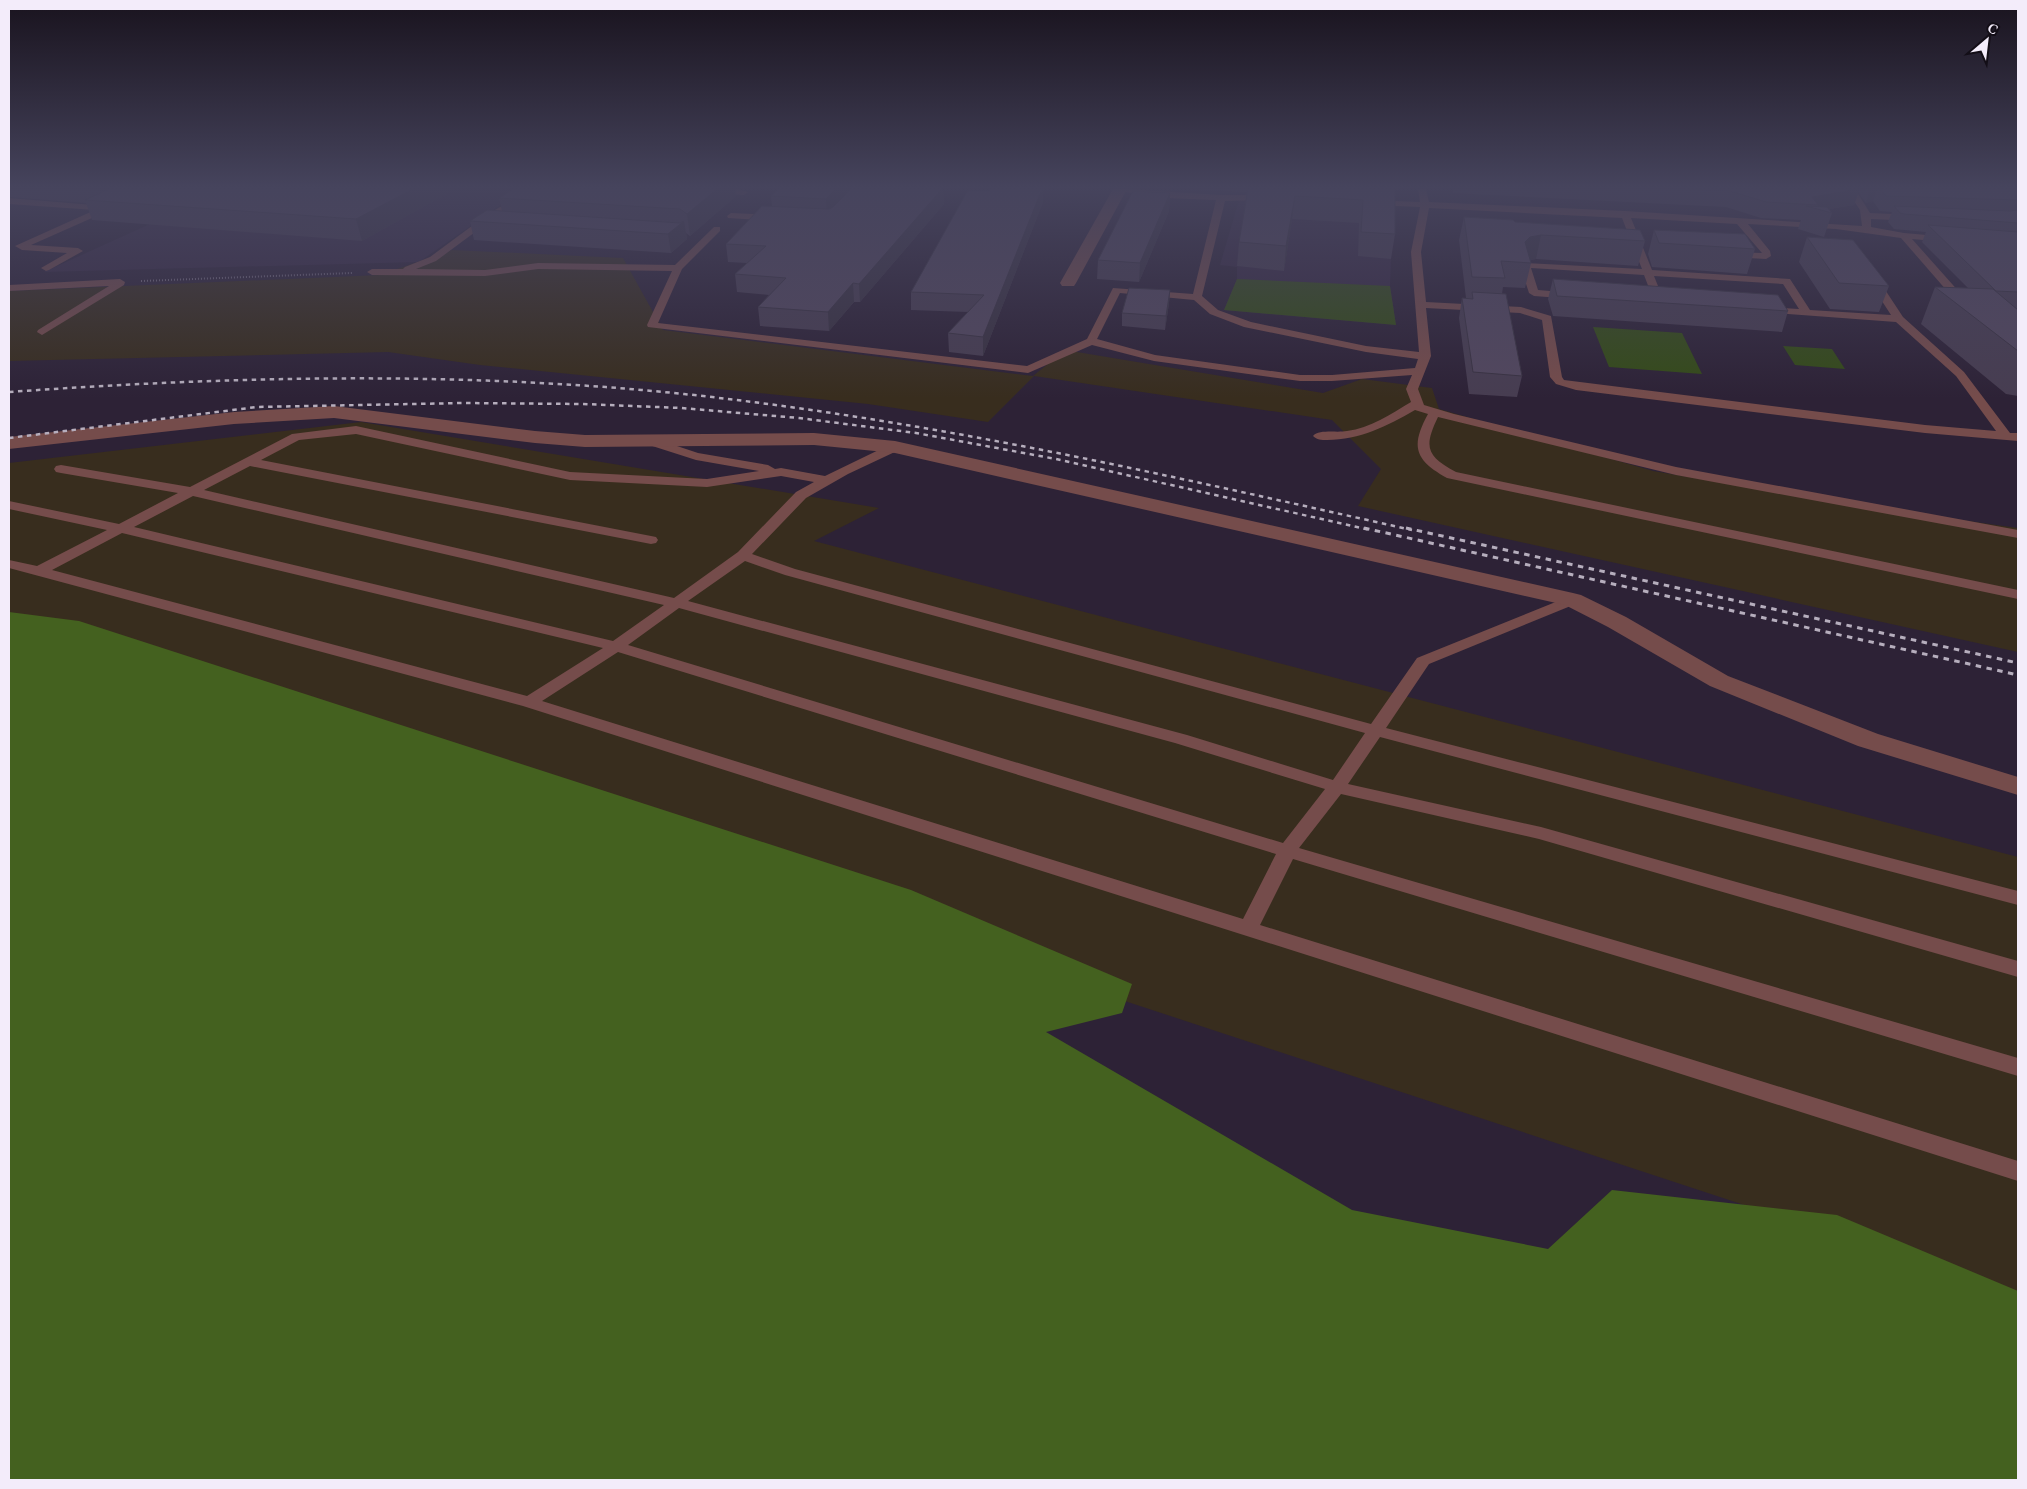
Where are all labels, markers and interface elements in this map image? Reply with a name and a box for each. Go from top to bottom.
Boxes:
north arrow [1962,15,2012,65]
text: С [1984,17,2002,41]

